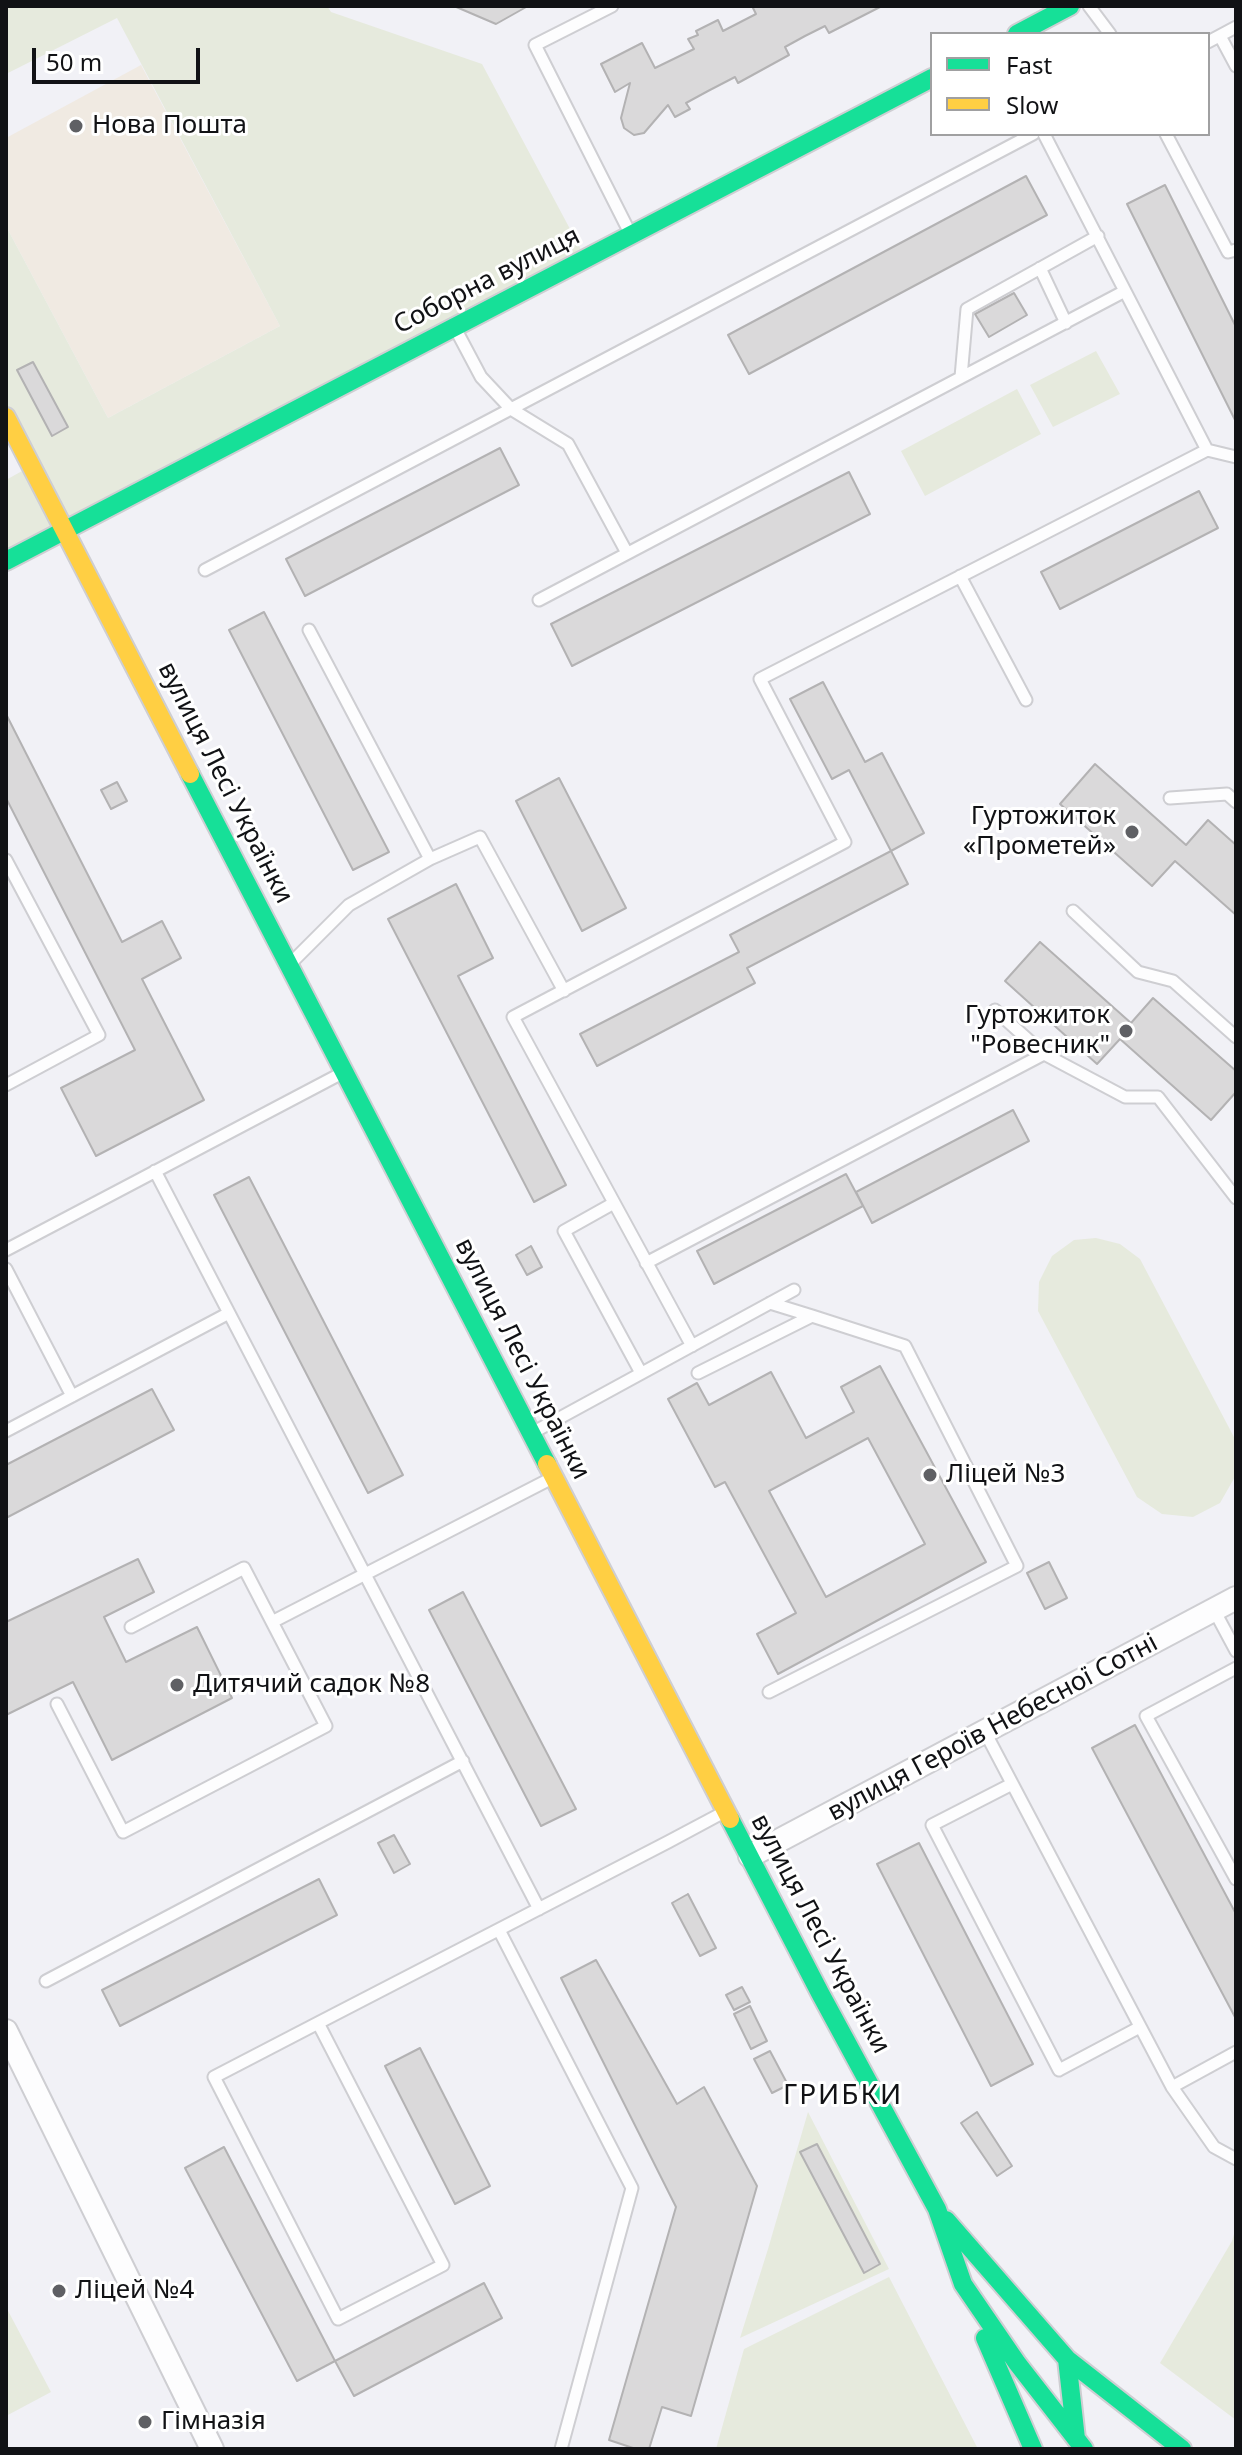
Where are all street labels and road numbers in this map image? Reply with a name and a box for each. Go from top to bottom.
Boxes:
street label: Соборна вулиця [389,221,585,341]
street label: вулиця Лесі Українки [151,657,299,909]
street label: вулиця Лесі Українки [448,1233,596,1485]
street label: вулиця Героїв Небесної Сотні [823,1628,1163,1828]
street label: вулиця Лесі Українки [744,1809,896,2059]

